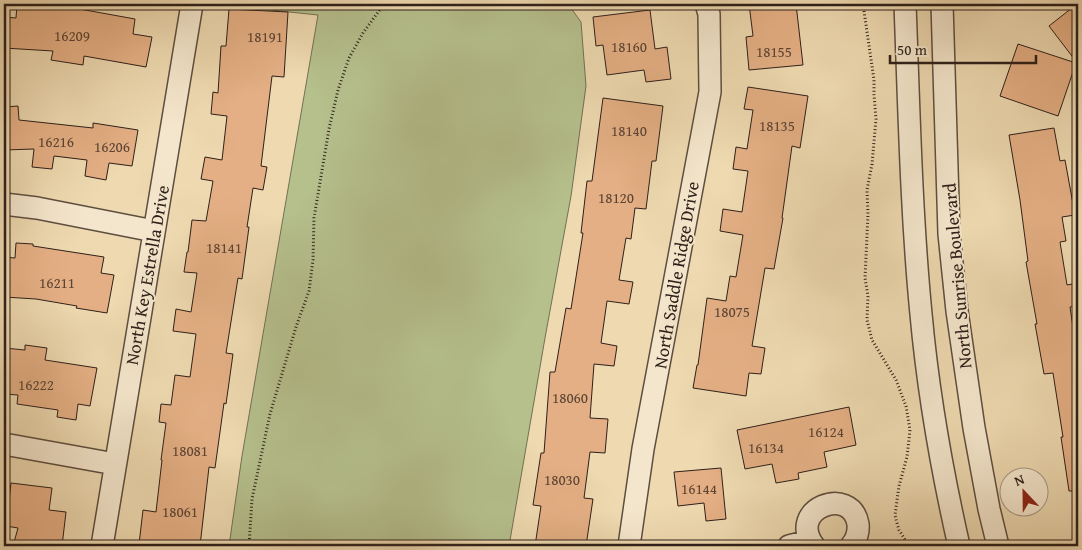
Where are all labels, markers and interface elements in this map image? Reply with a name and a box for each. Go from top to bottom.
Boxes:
house number: 16209 [54,25,90,46]
house number: 18191 [247,26,283,47]
scale bar [890,32,1036,64]
house number: 18160 [611,36,647,57]
text: 50 m [897,39,928,60]
house number: 18155 [756,41,792,62]
house number: 18135 [759,115,795,136]
house number: 18140 [611,120,647,141]
house number: 16216 [38,131,74,152]
house number: 16206 [94,136,130,157]
street label: North Saddle Ridge Drive [646,179,706,371]
street label: North Sunrise Boulevard [935,182,979,370]
street label: North Key Estrella Drive [118,183,176,367]
house number: 18120 [598,187,634,208]
house number: 18141 [206,237,242,258]
house number: 16211 [39,272,75,293]
house number: 18075 [714,301,750,322]
house number: 16222 [18,374,54,395]
house number: 18060 [552,387,588,408]
house number: 16124 [808,421,844,442]
house number: 16134 [748,437,784,458]
house number: 18081 [172,440,208,461]
north arrow [1000,468,1050,518]
house number: 18030 [544,469,580,490]
text: N [1011,469,1028,491]
house number: 16144 [681,478,717,499]
house number: 18061 [162,501,198,522]

